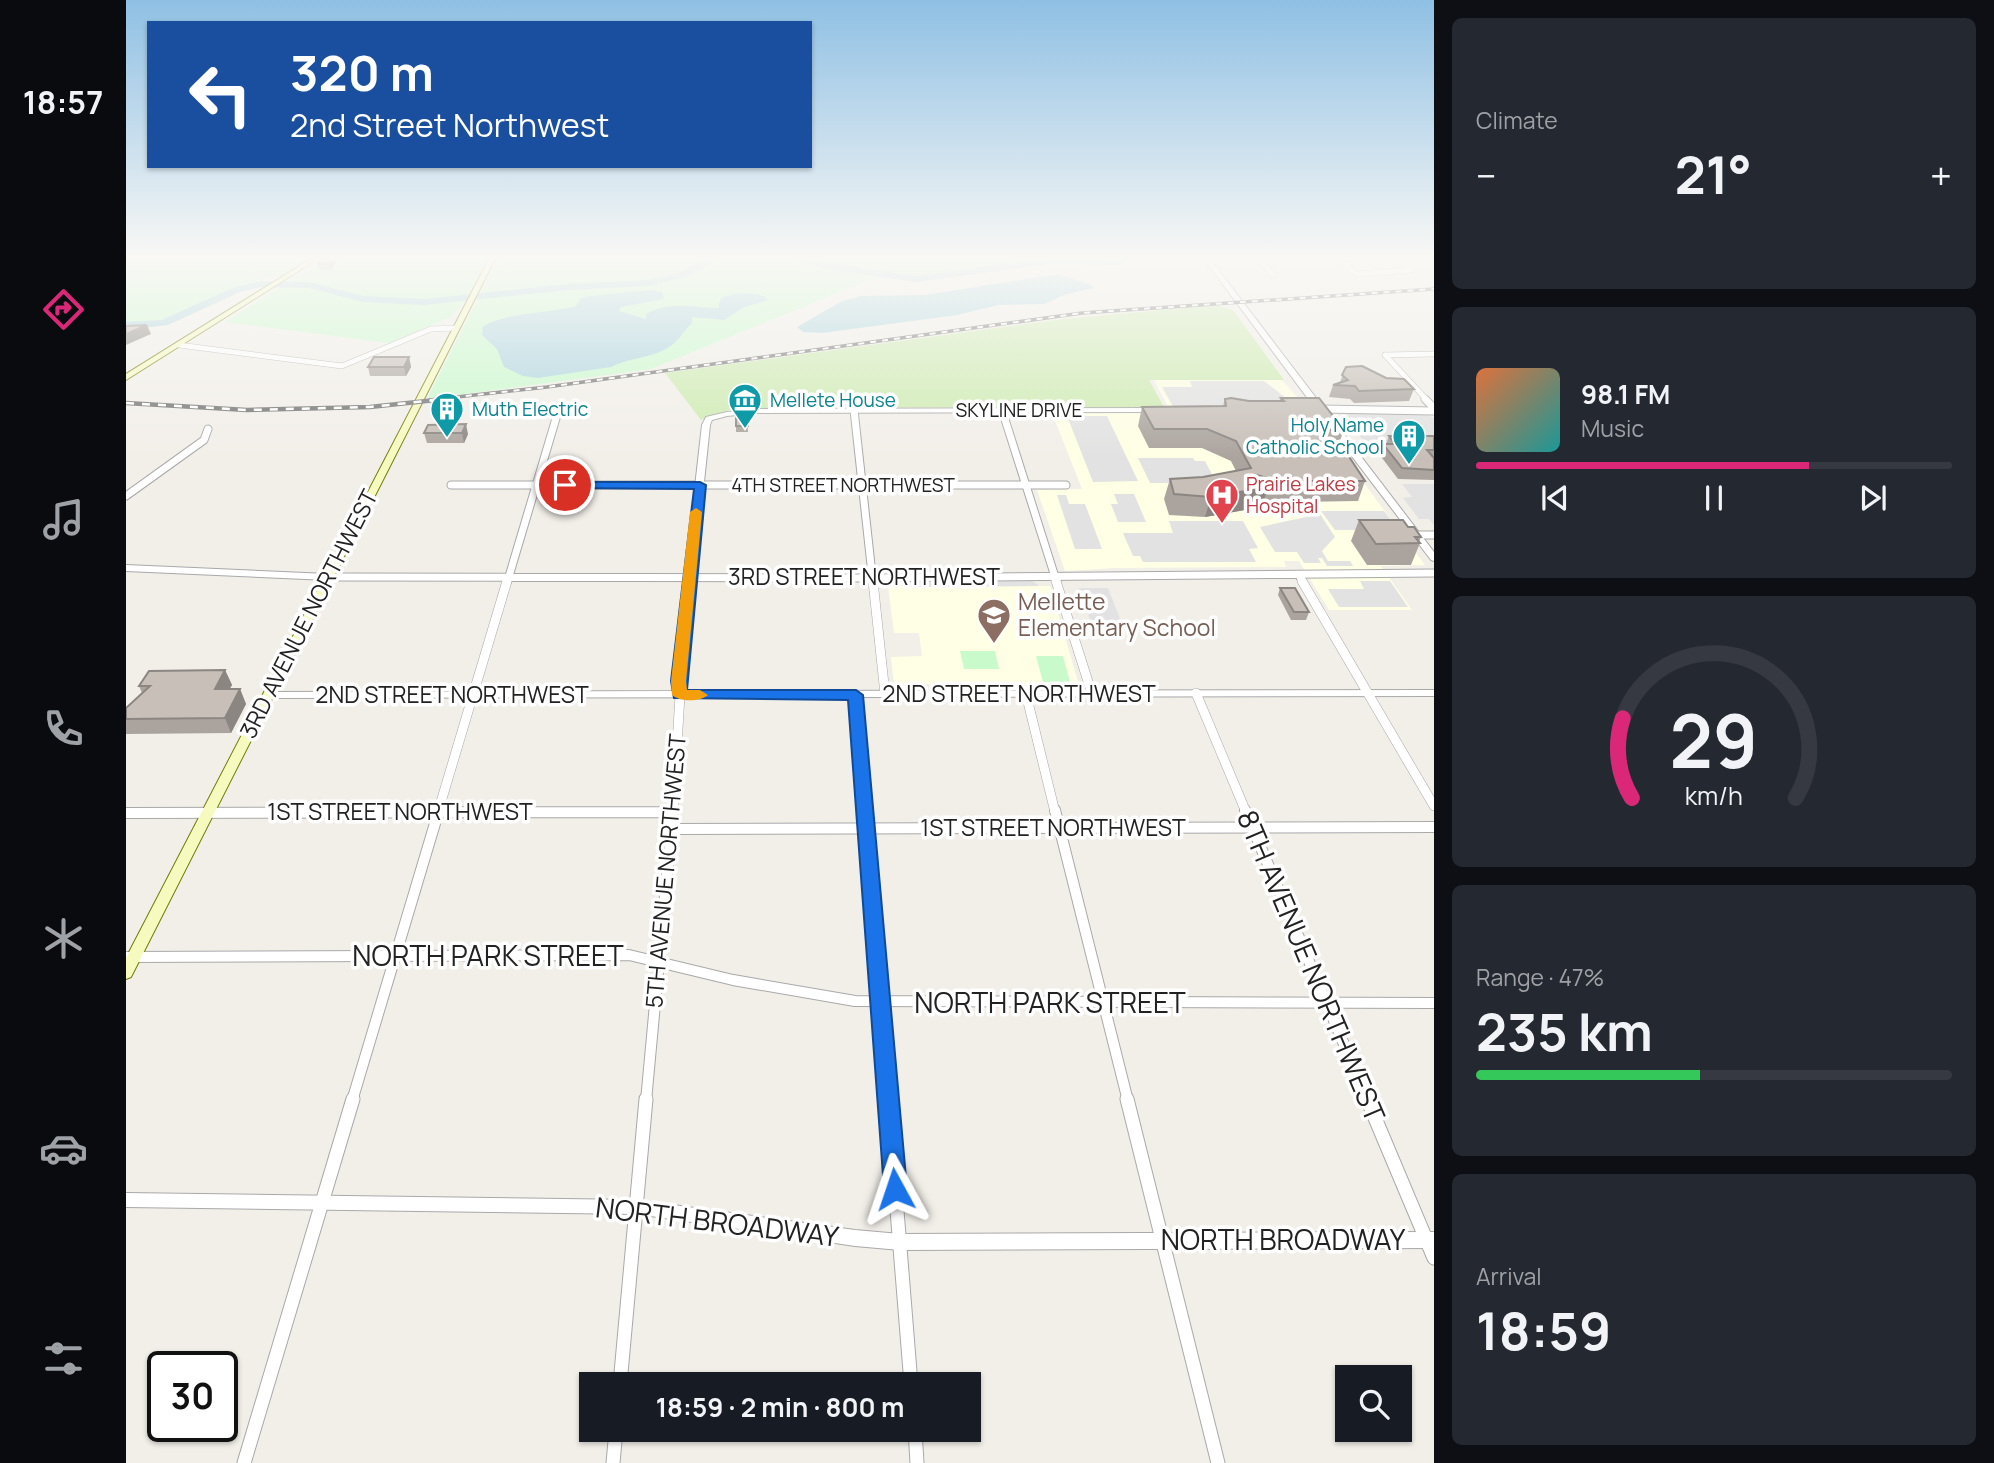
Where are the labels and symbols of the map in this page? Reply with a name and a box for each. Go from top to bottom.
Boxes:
museum icon: Mellete House [726,381,764,430]
place label: Mellete House [770,387,896,413]
building icon: Muth Electric [428,390,466,439]
place label: Muth Electric [472,396,588,422]
street label: SKYLINE DRIVE [956,397,1082,423]
place label: Holy Name Catholic School [1246,412,1384,460]
building icon: Holy Name Catholic School [1390,417,1428,466]
pin [535,455,595,515]
place label: Prairie Lakes Hospital [1246,471,1356,519]
street label: 4TH STREET NORTHWEST [731,472,955,498]
hospital icon: Prairie Lakes Hospital [1203,476,1241,525]
street label: 3RD AVENUE NORTHWEST [231,483,385,743]
street label: 3RD STREET NORTHWEST [728,560,1000,592]
place label: Mellette Elementary School [1018,585,1216,643]
school or university icon: Mellette Elementary School [975,596,1013,645]
street label: 2ND STREET NORTHWEST [882,677,1156,709]
street label: 2ND STREET NORTHWEST [315,678,589,710]
street label: 5TH AVENUE NORTHWEST [637,732,693,1009]
street label: 1ST STREET NORTHWEST [267,795,533,827]
street label: 8TH AVENUE NORTHWEST [1229,804,1395,1128]
street label: 1ST STREET NORTHWEST [920,811,1186,843]
street label: NORTH PARK STREET [352,936,624,974]
street label: NORTH PARK STREET [914,983,1186,1021]
position arrow [858,1152,932,1226]
street label: NORTH BROADWAY [593,1187,841,1255]
street label: NORTH BROADWAY [1161,1220,1406,1258]
speed limit sign: 30 [147,1351,238,1442]

